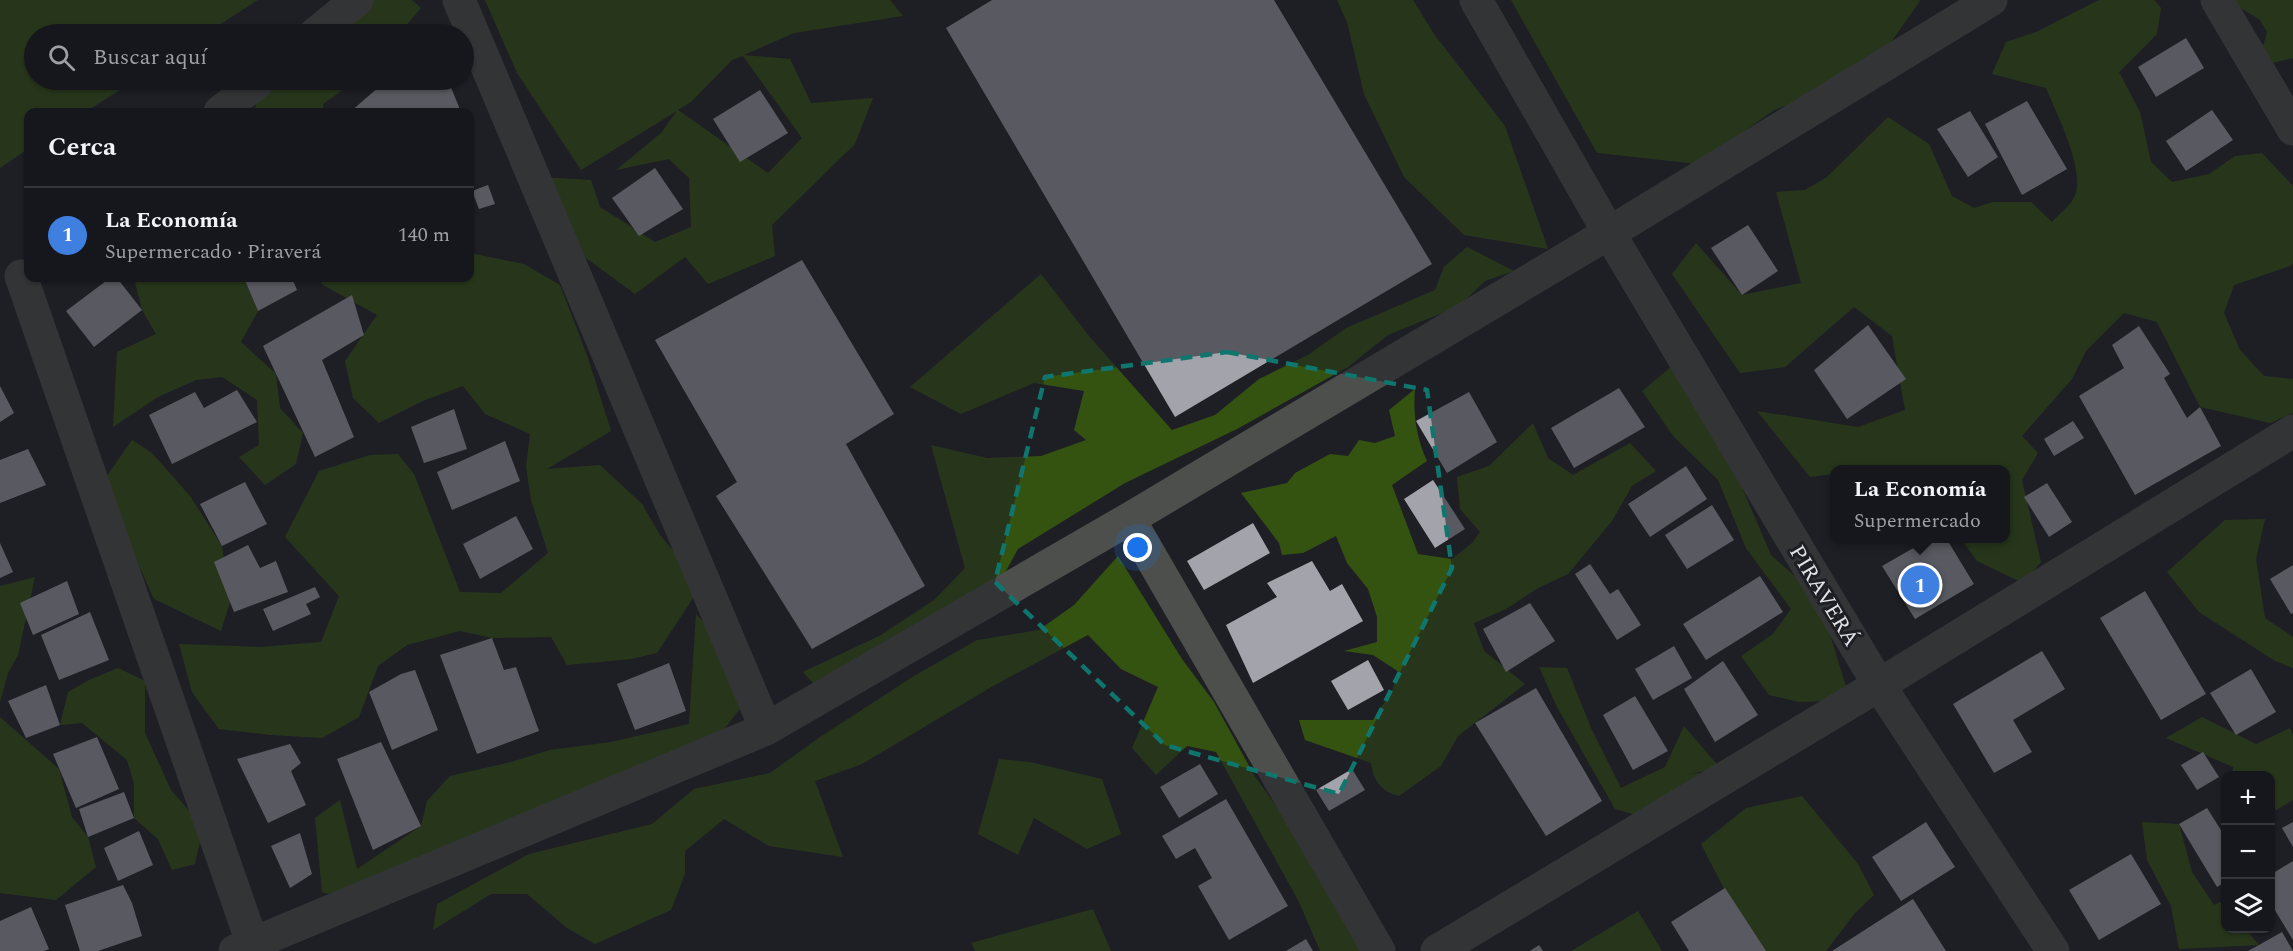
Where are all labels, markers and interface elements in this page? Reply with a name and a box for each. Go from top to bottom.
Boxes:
search box [24,24,474,90]
icon: search [45,41,78,74]
text: Buscar aquí [93,41,207,74]
text: Cerca [48,127,116,167]
text: La Economía [105,204,238,237]
text: 1 [62,220,73,250]
text: 140 m [398,220,450,250]
text: Supermercado · Piraverá [105,237,321,267]
popup [1830,465,2010,543]
text: La Economía [1854,473,1986,506]
text: Supermercado [1854,506,1981,536]
your location [1123,533,1152,562]
street label: PIRAVERÁ [1780,539,1867,653]
pin: 1 [1900,562,1940,608]
map controls [2221,771,2275,933]
button: + [2221,771,2275,825]
button: − [2221,825,2275,879]
button: layers [2221,879,2275,933]

